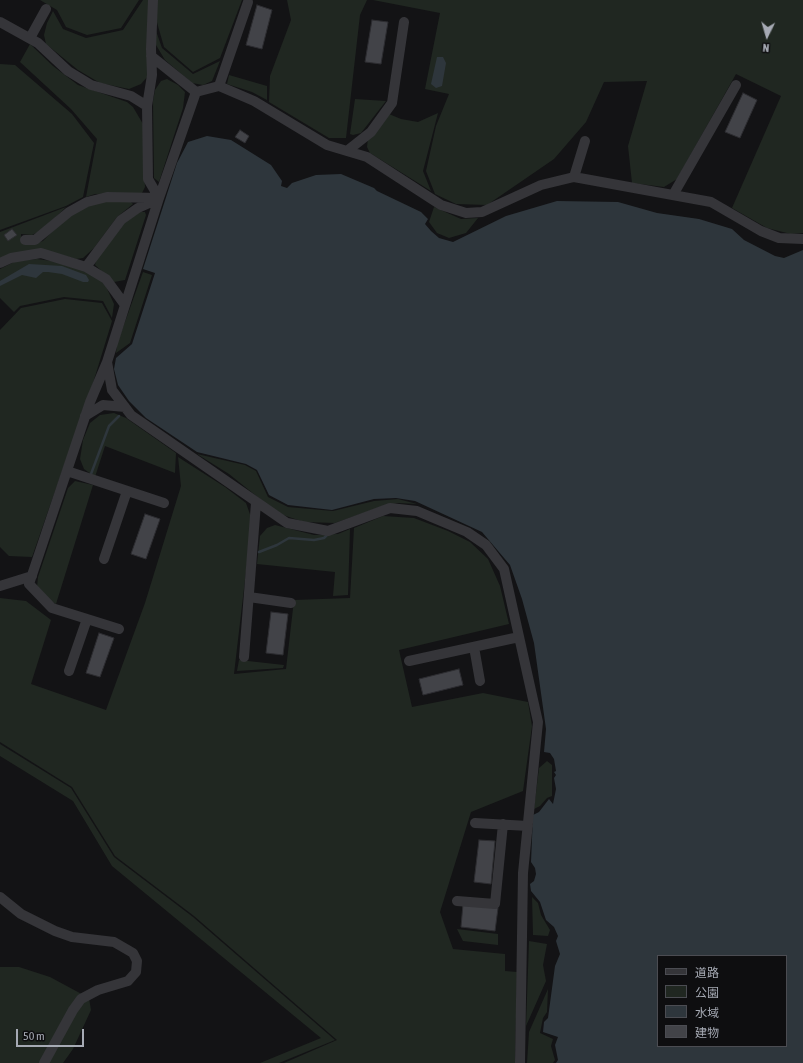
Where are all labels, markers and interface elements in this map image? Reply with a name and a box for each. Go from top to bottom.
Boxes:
north arrow [747,16,787,56]
text: N [762,42,770,54]
legend [657,955,787,1047]
text: 道路 [695,966,719,980]
text: 公園 [695,986,719,1000]
text: 水域 [695,1006,719,1020]
scale bar [18,1021,86,1047]
text: 建物 [695,1026,719,1040]
text: 50 m [23,1029,45,1043]

